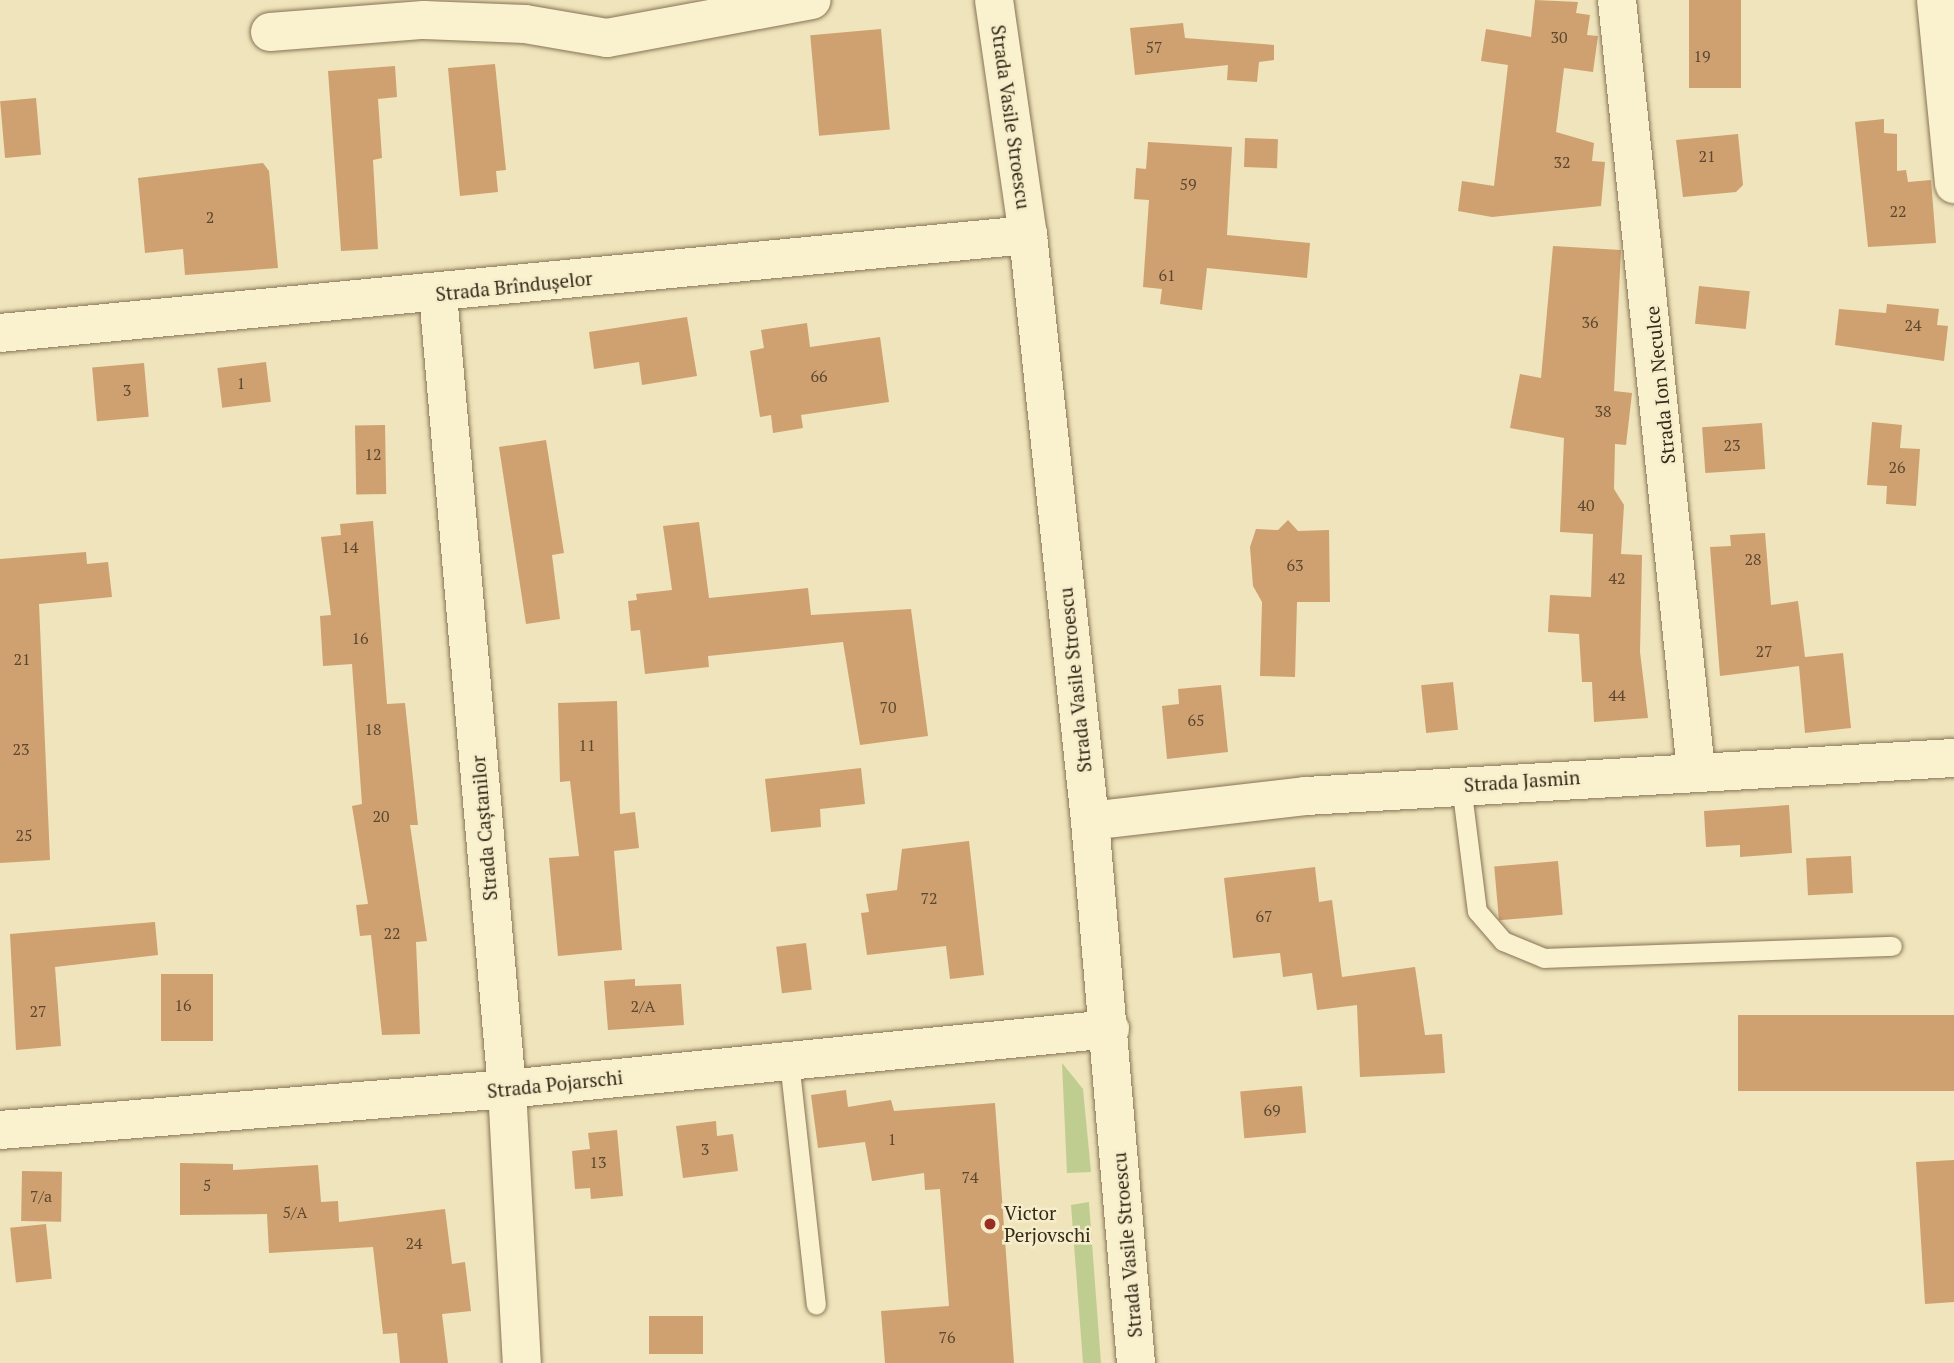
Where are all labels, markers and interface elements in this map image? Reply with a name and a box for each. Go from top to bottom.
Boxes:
street label: Strada Vasile Stroescu [987,23,1035,211]
house number: 30 [1550,27,1568,47]
house number: 57 [1145,37,1163,57]
house number: 19 [1693,46,1711,66]
house number: 21 [1698,146,1716,166]
house number: 32 [1553,152,1571,172]
house number: 59 [1179,174,1197,194]
house number: 22 [1889,201,1907,221]
house number: 2 [206,207,214,227]
house number: 61 [1158,265,1176,285]
street label: Strada Brîndușelor [434,266,594,306]
street label: Strada Ion Neculce [1640,305,1680,465]
house number: 36 [1581,312,1599,332]
house number: 24 [1904,315,1922,335]
house number: 66 [810,366,828,386]
house number: 1 [237,373,245,393]
house number: 3 [123,380,131,400]
house number: 38 [1594,401,1612,421]
house number: 23 [1723,435,1741,455]
house number: 12 [364,444,382,464]
house number: 26 [1888,457,1906,477]
house number: 40 [1577,495,1595,515]
house number: 14 [341,537,359,557]
house number: 28 [1744,549,1762,569]
house number: 63 [1286,555,1304,575]
house number: 42 [1608,568,1626,588]
street label: Strada Vasile Stroescu [1054,586,1096,774]
house number: 16 [351,628,369,648]
house number: 27 [1755,641,1773,661]
house number: 21 [13,649,31,669]
house number: 44 [1608,685,1626,705]
house number: 70 [879,697,897,717]
house number: 65 [1187,710,1205,730]
house number: 18 [364,719,382,739]
house number: 11 [578,735,596,755]
house number: 23 [12,739,30,759]
street label: Strada Caștanilor [466,754,502,902]
street label: Strada Jasmin [1463,766,1581,796]
house number: 20 [372,806,390,826]
house number: 25 [15,825,33,845]
house number: 72 [920,888,938,908]
house number: 67 [1255,906,1273,926]
house number: 22 [383,923,401,943]
house number: 16 [174,995,192,1015]
house number: 2/A [631,996,655,1016]
house number: 27 [29,1001,47,1021]
street label: Strada Pojarschi [486,1066,624,1102]
house number: 69 [1263,1100,1281,1120]
house number: 1 [888,1129,896,1149]
house number: 3 [701,1139,709,1159]
street label: Strada Vasile Stroescu [1108,1151,1146,1339]
house number: 13 [589,1152,607,1172]
house number: 74 [961,1167,979,1187]
house number: 5 [203,1175,211,1195]
house number: 7/a [30,1186,52,1206]
house number: 5/A [283,1202,307,1222]
place label: Victor Perjovschi [1004,1202,1091,1246]
marker: Victor Perjovschi [982,1216,998,1232]
house number: 24 [405,1233,423,1253]
house number: 76 [938,1327,956,1347]

